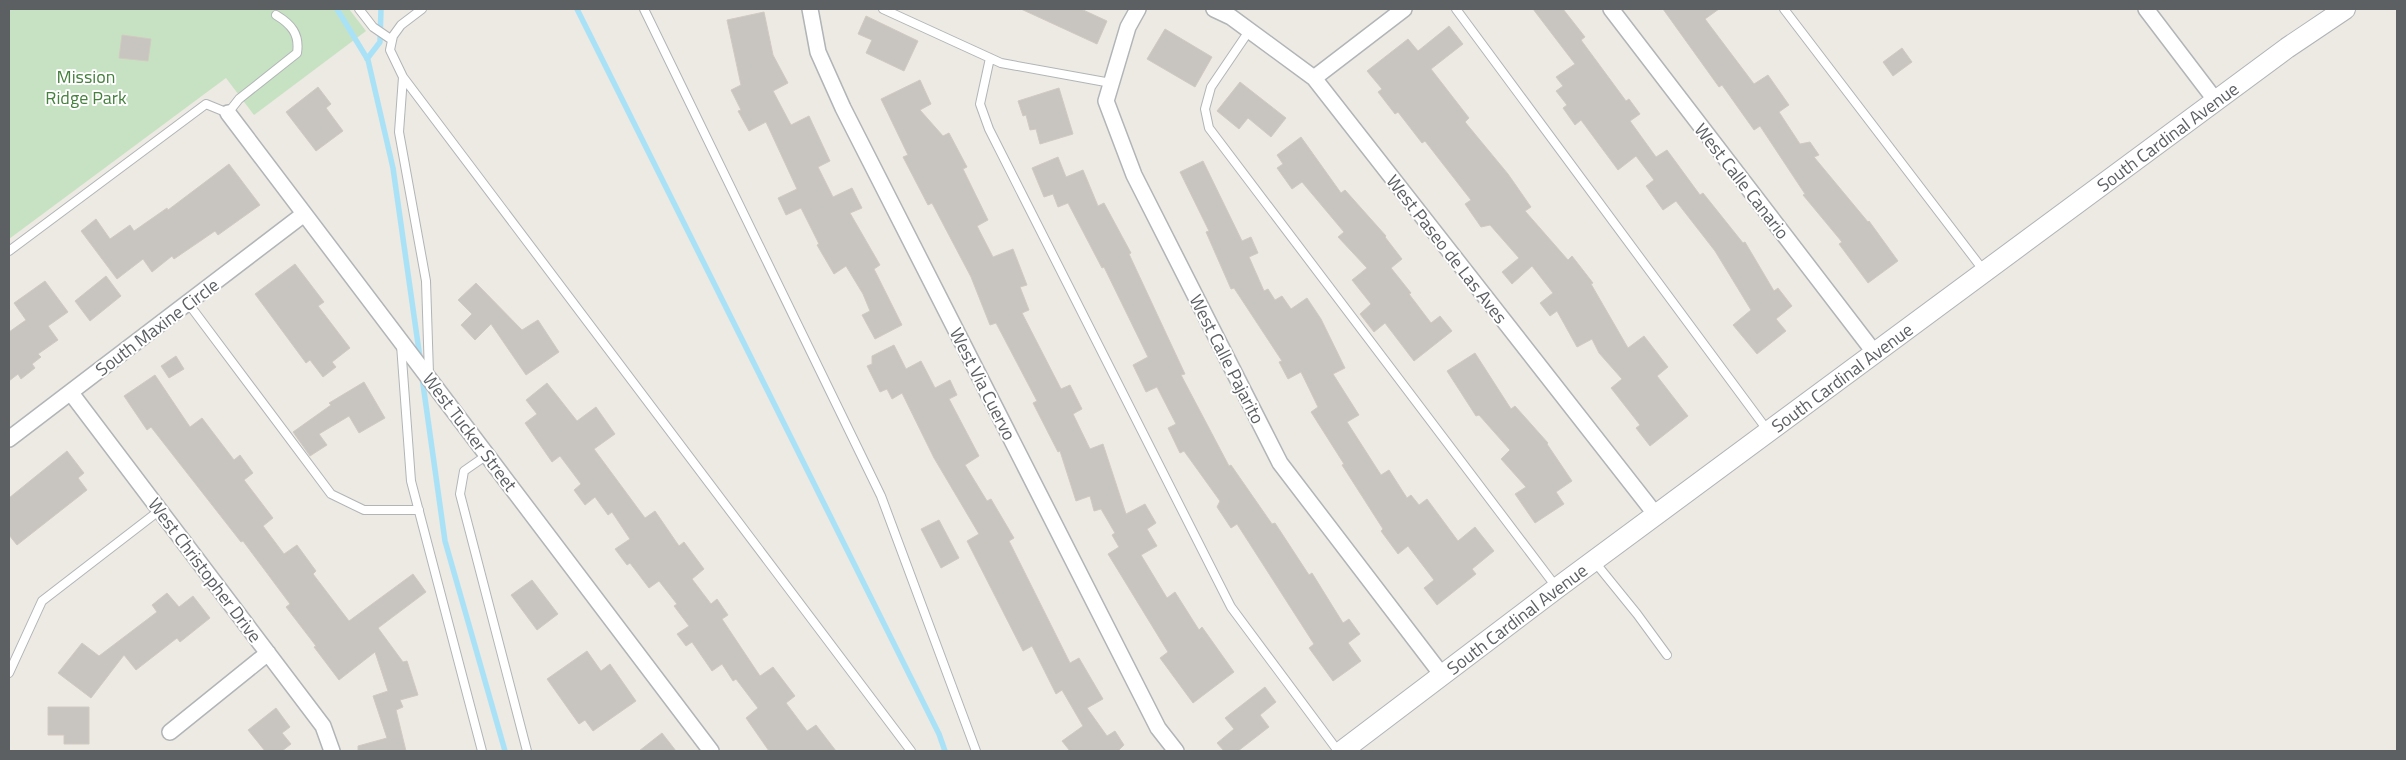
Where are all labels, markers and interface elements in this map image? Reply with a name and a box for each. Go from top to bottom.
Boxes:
park label: Mission Ridge Park [45,63,127,111]
street label: South Cardinal Avenue [2091,75,2244,198]
street label: West Calle Canario [1688,117,1796,245]
street label: West Paseo de Las Aves [1380,169,1514,329]
street label: South Maxine Circle [90,272,224,382]
street label: West Calle Pajarito [1183,290,1271,428]
street label: South Cardinal Avenue [1765,316,1918,439]
street label: West Via Cuervo [943,323,1023,445]
street label: West Tucker Street [416,367,524,498]
street label: West Christopher Drive [142,492,268,648]
street label: South Cardinal Avenue [1441,557,1593,681]

